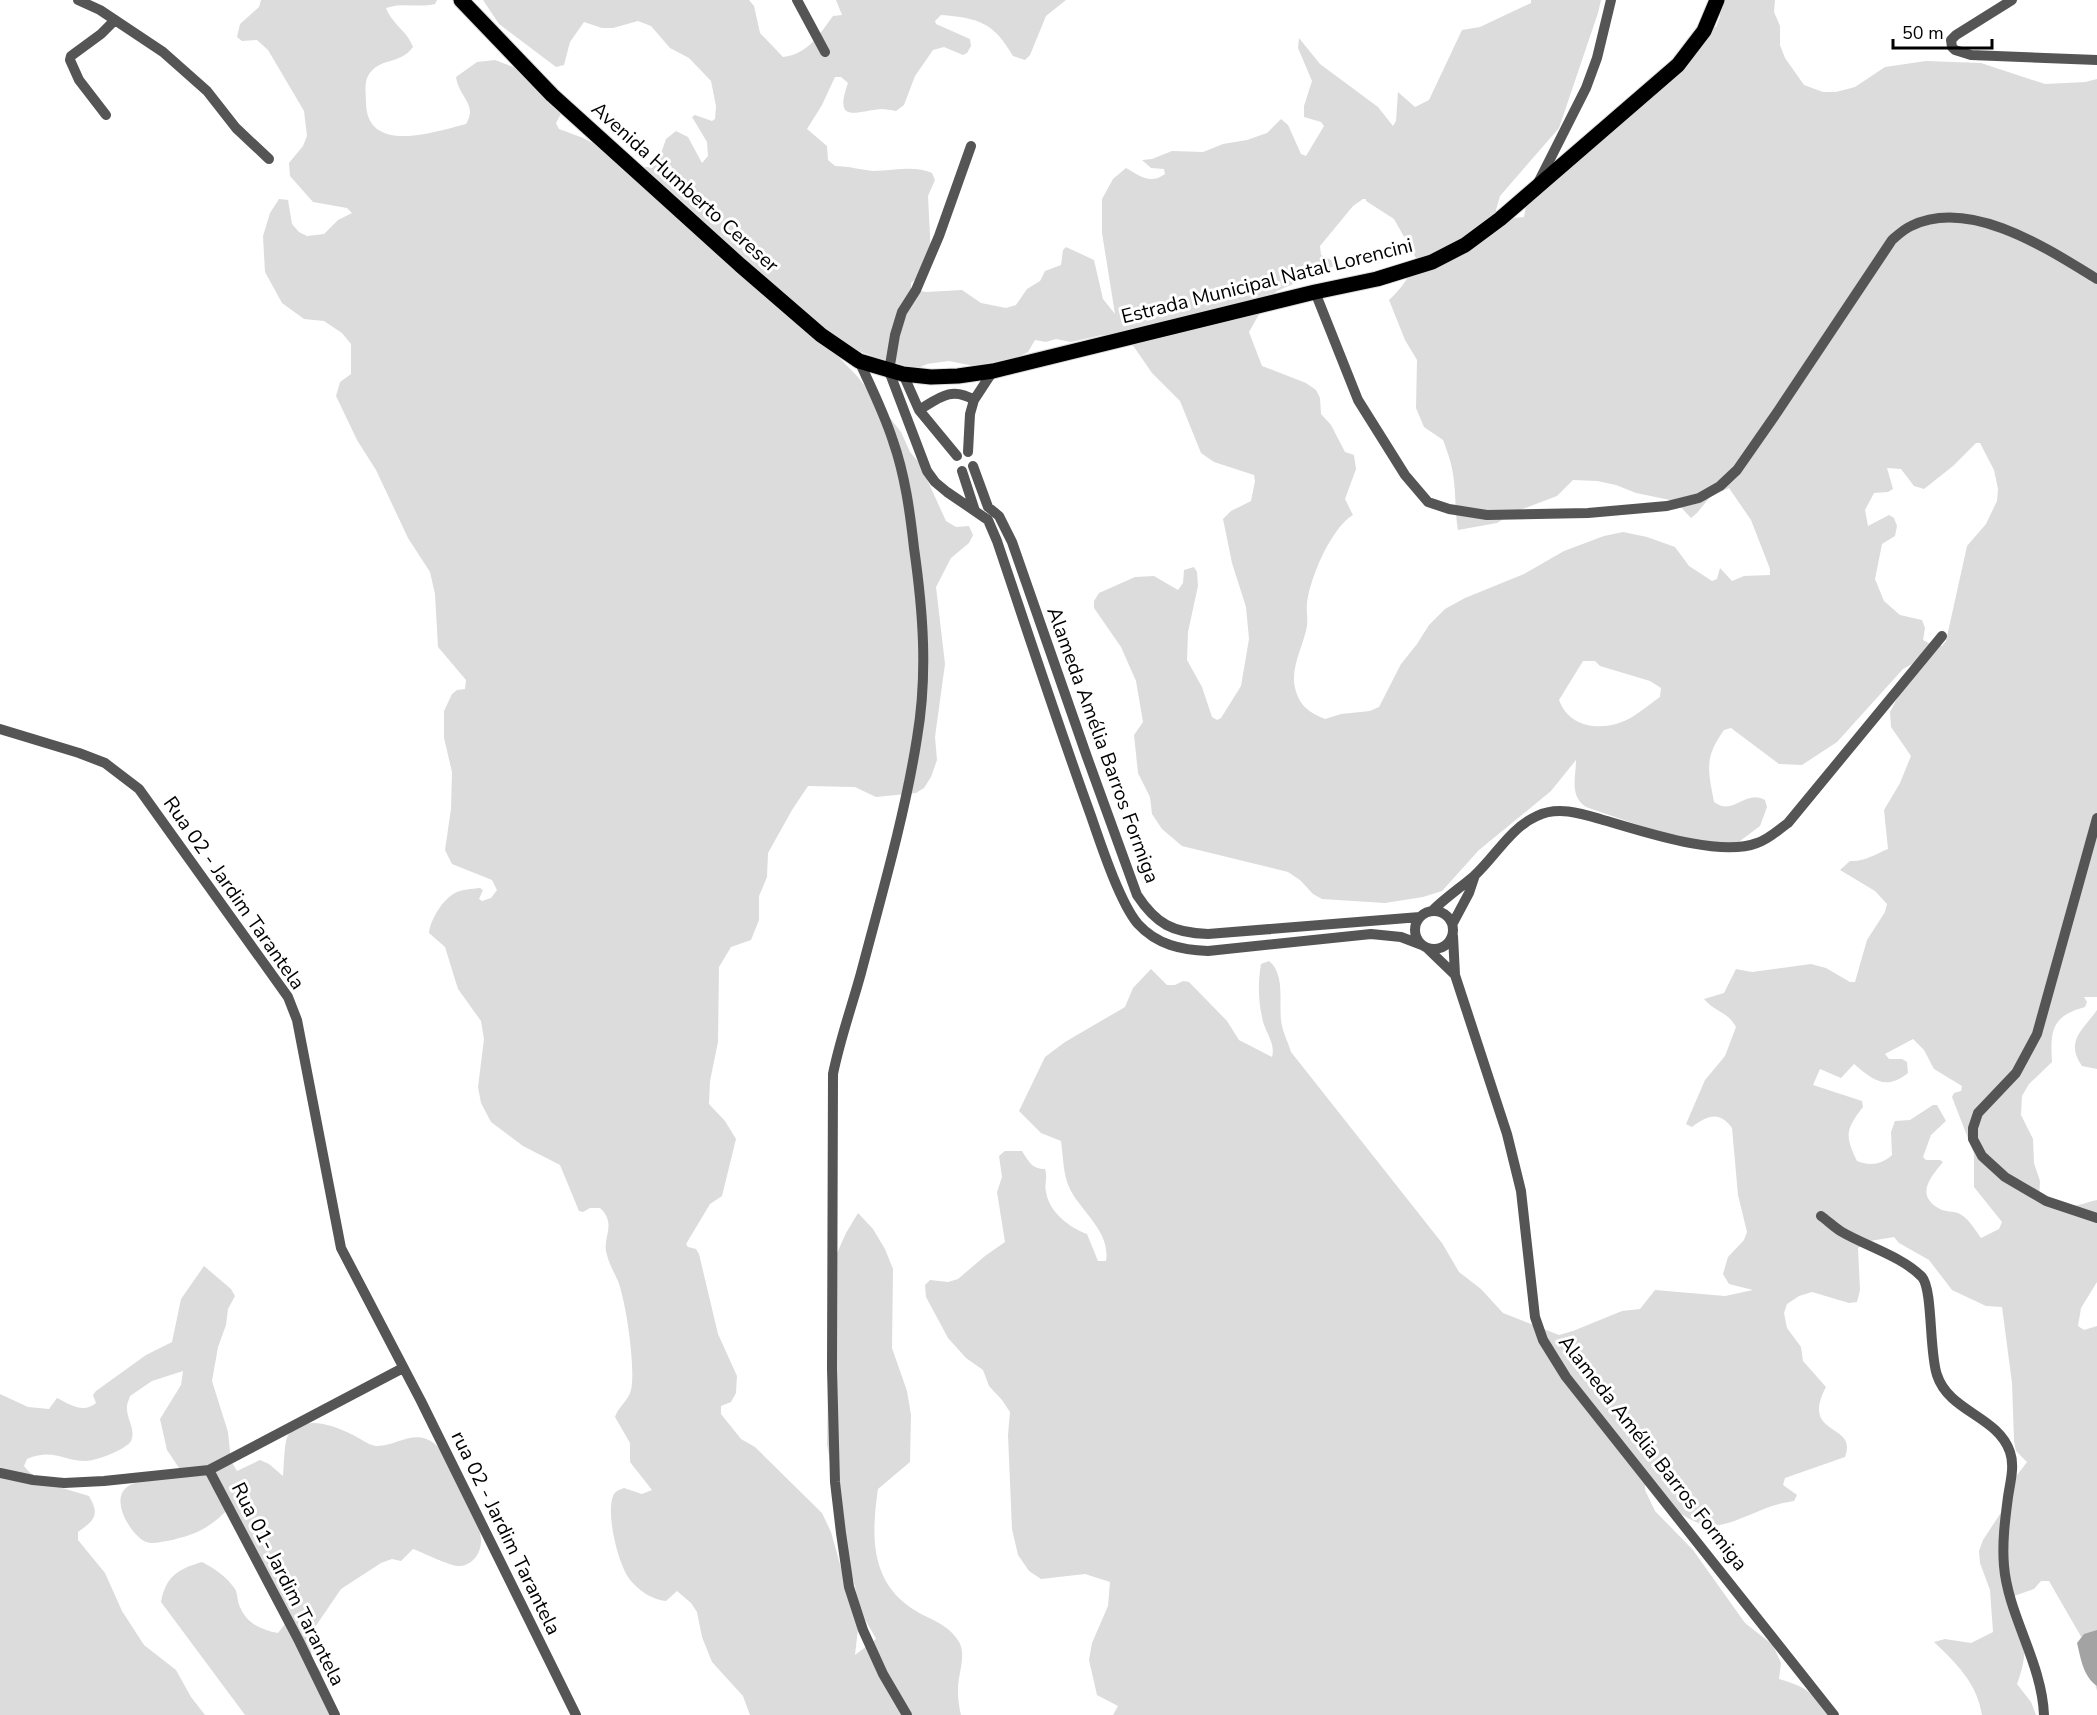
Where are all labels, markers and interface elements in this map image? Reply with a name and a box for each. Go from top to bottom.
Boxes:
scale bar [1893,12,1992,50]
text: 50 m [1902,21,1944,45]
street label: Avenida Humberto Cereser [586,96,784,278]
street label: Estrada Municipal Natal Lorencini [1118,232,1416,330]
street label: Alameda Amélia Barros Formiga [1040,603,1166,887]
street label: Rua 02 - Jardim Tarantela [157,791,311,995]
street label: Alameda Amélia Barros Formiga [1552,1330,1754,1576]
street label: rua 02 - Jardim Tarantela [445,1427,567,1639]
street label: Rua 01- Jardim Tarantela [225,1478,351,1690]

